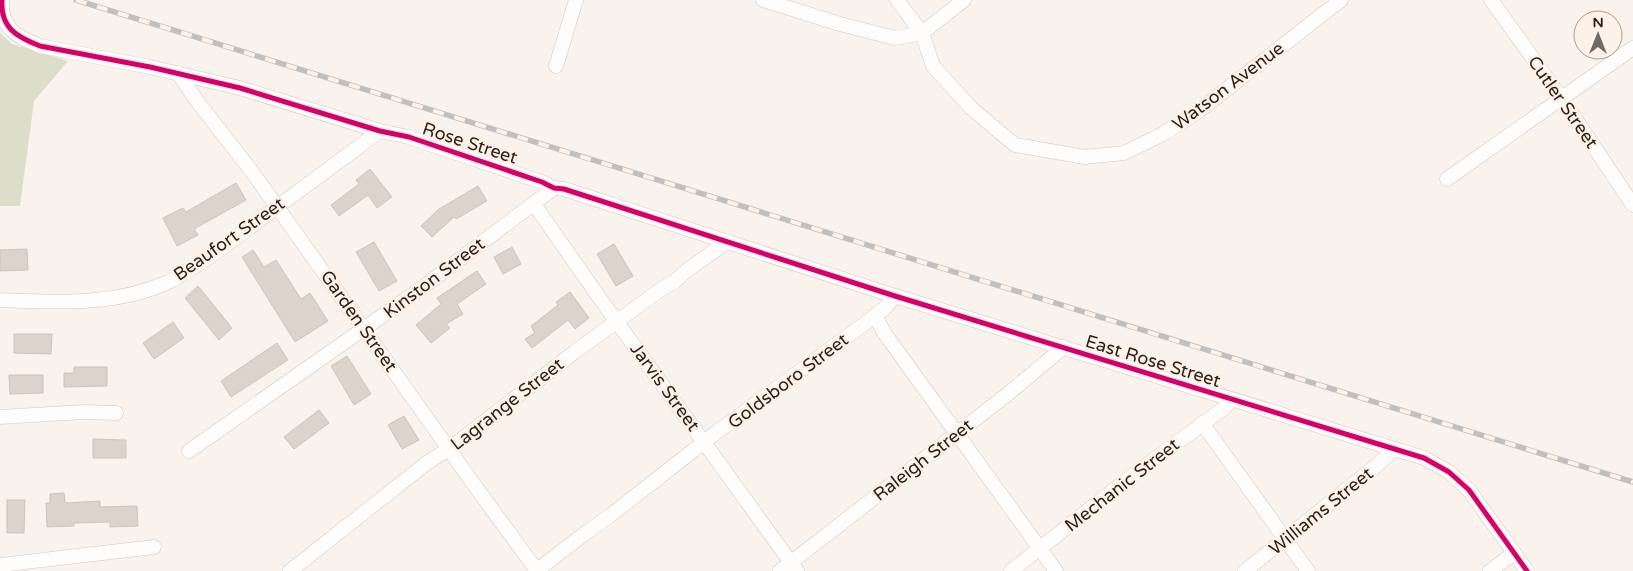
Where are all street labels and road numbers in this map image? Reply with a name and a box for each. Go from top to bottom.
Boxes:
street label: Watson Avenue [1168,37,1288,135]
street label: Cutler Street [1523,52,1603,153]
street label: Rose Street [420,117,520,169]
street label: Beaufort Street [169,192,289,286]
street label: Kinston Street [379,233,489,323]
street label: Garden Street [316,266,402,376]
street label: Goldsboro Street [723,328,853,433]
street label: East Rose Street [1083,330,1223,392]
street label: Jarvis Street [625,338,705,436]
street label: Lagrange Street [446,353,568,455]
street label: Raleigh Street [869,414,977,506]
street label: Mechanic Street [1060,433,1184,537]
street label: Williams Street [1265,462,1377,560]

